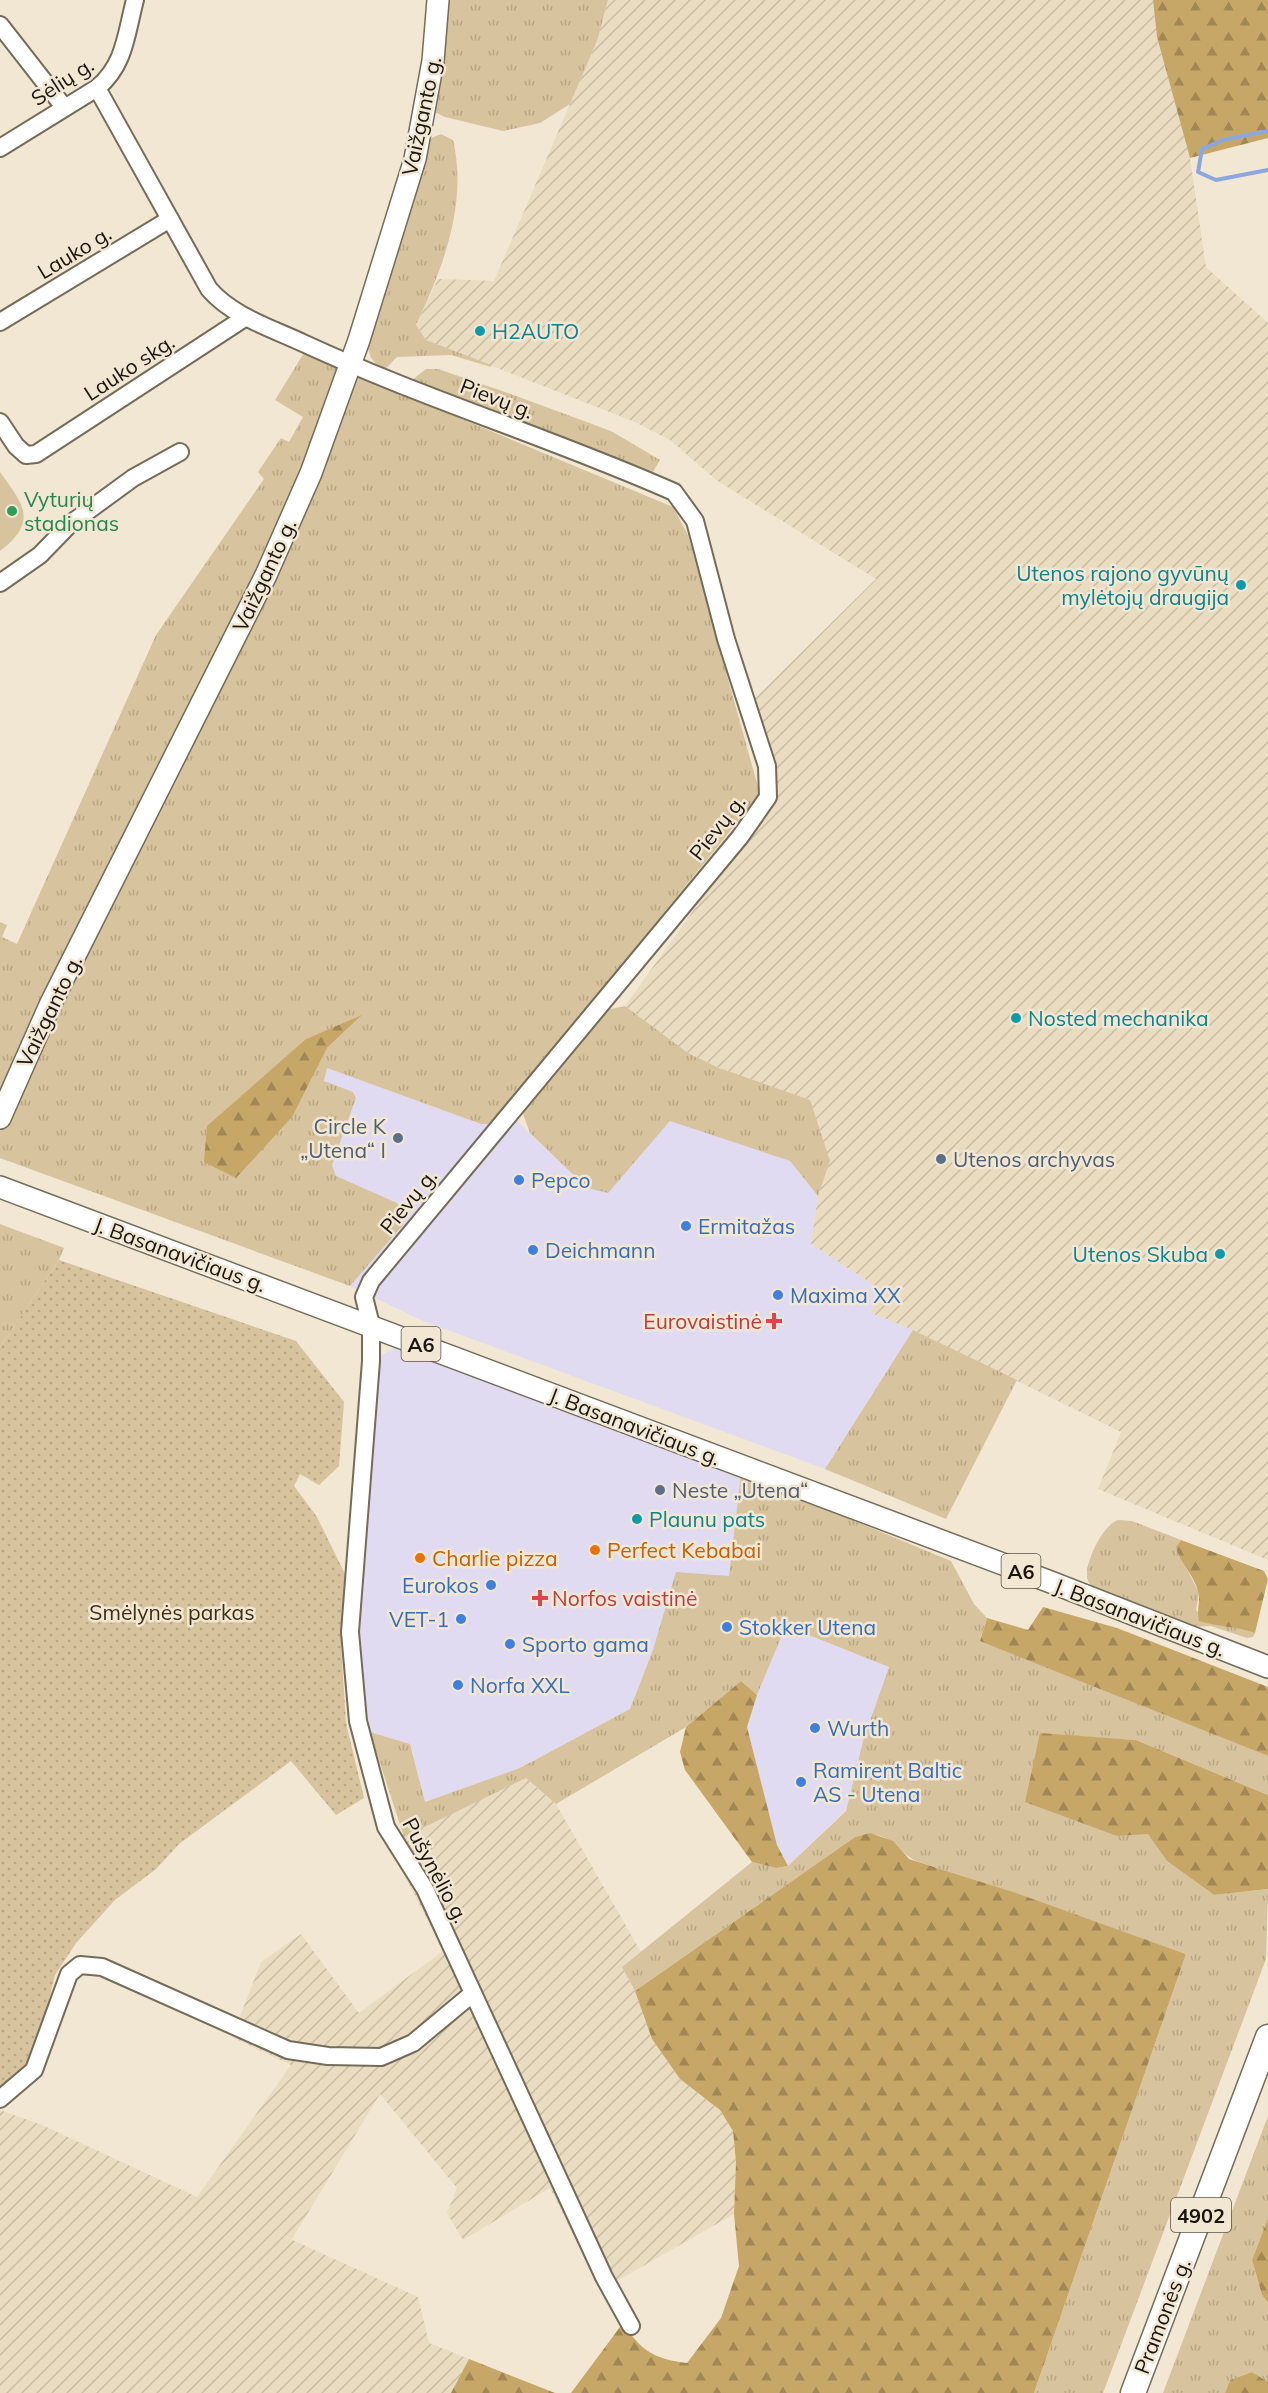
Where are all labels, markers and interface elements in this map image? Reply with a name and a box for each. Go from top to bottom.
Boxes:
street label: Sėlių g. [26,51,98,111]
street label: Vaižganto g. [396,54,446,178]
street label: Lauko g. [32,220,116,284]
place label: H2AUTO [492,318,579,344]
marker: H2AUTO [473,324,487,338]
street label: Lauko skg. [79,328,179,406]
street label: Pievų g. [457,372,537,424]
place label: Vyturių stadionas [24,486,119,536]
marker: Vyturių stadionas [5,504,19,518]
street label: Vaižganto g. [227,514,301,636]
place label: Utenos rajono gyvūnų mylėtojų draugija [1016,560,1229,610]
marker: Utenos rajono gyvūnų mylėtojų draugija [1234,578,1248,592]
street label: Pievų g. [683,789,751,865]
street label: Vaižganto g. [11,951,87,1071]
place label: Nosted mechanika [1028,1005,1209,1031]
marker: Nosted mechanika [1009,1011,1023,1025]
place label: Circle K „Utena“ I [300,1113,387,1163]
marker: Circle K „Utena“ I [391,1131,405,1145]
place label: Utenos archyvas [953,1146,1115,1172]
marker: Utenos archyvas [934,1152,948,1166]
street label: Pievų g. [374,1163,442,1239]
place label: Pepco [531,1167,590,1193]
marker: Pepco [512,1173,526,1187]
street label: J. Basanavičiaus g. [90,1211,270,1297]
place label: Ermitažas [698,1213,795,1239]
marker: Ermitažas [679,1219,693,1233]
place label: Deichmann [545,1237,655,1263]
place label: Utenos Skuba [1073,1241,1208,1267]
marker: Deichmann [526,1243,540,1257]
marker: Utenos Skuba [1213,1247,1227,1261]
place label: Maxima XX [790,1282,901,1308]
marker: Maxima XX [771,1288,785,1302]
place label: Eurovaistinė [643,1308,762,1334]
marker: Eurovaistinė [767,1314,781,1328]
road number: A6 [402,1327,440,1361]
street label: J. Basanavičiaus g. [546,1381,724,1471]
place label: Neste „Utena“ [672,1477,808,1503]
marker: Neste „Utena“ [653,1483,667,1497]
place label: Plaunu pats [649,1506,765,1532]
marker: Plaunu pats [630,1512,644,1526]
place label: Perfect Kebabai [607,1537,761,1563]
marker: Perfect Kebabai [588,1543,602,1557]
place label: Charlie pizza [432,1545,558,1571]
marker: Charlie pizza [413,1551,427,1565]
road number: A6 [1002,1554,1040,1588]
place label: Eurokos [402,1572,479,1598]
street label: J. Basanavičiaus g. [1051,1572,1229,1662]
marker: Eurokos [484,1578,498,1592]
place label: Norfos vaistinė [552,1585,697,1611]
marker: Norfos vaistinė [533,1591,547,1605]
park label: Smėlynės parkas [89,1599,255,1625]
place label: VET-1 [389,1606,449,1632]
marker: VET-1 [454,1612,468,1626]
place label: Stokker Utena [739,1614,876,1640]
marker: Stokker Utena [720,1620,734,1634]
place label: Sporto gama [522,1631,649,1657]
marker: Sporto gama [503,1637,517,1651]
place label: Norfa XXL [470,1672,570,1698]
marker: Norfa XXL [451,1678,465,1692]
place label: Wurth [827,1715,889,1741]
marker: Wurth [808,1721,822,1735]
place label: Ramirent Baltic AS - Utena [813,1757,962,1807]
marker: Ramirent Baltic AS - Utena [794,1775,808,1789]
street label: Pušynėlio g. [397,1813,475,1927]
road number: 4902 [1171,2198,1231,2232]
street label: Pramonės g. [1128,2255,1196,2377]

